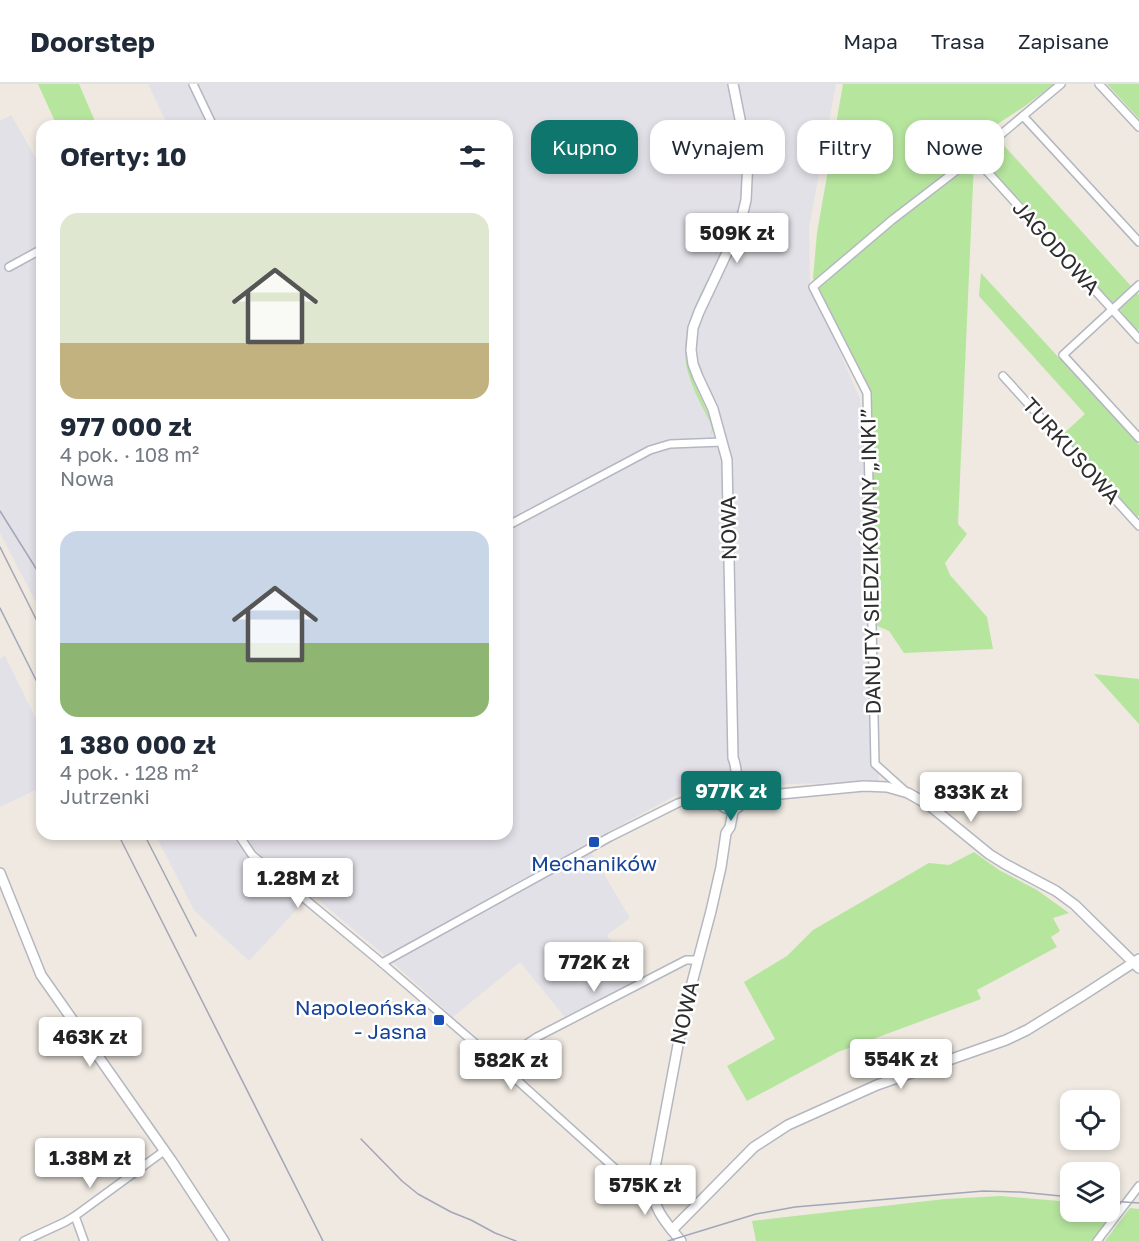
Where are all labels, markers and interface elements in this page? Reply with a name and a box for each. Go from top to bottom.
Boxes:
text: Doorstep [30,25,155,58]
text: Mapa [843,28,898,54]
text: Trasa [931,28,985,54]
text: Zapisane [1018,28,1109,54]
chip: Kupno [531,120,638,174]
chip: Wynajem [650,120,785,174]
chip: Filtry [797,120,893,174]
chip: Nowe [905,120,1004,174]
icon: filters [456,140,489,173]
text: Oferty: 10 [60,141,187,172]
street label: JAGODOWA [1008,195,1106,300]
pin: 509K zł [682,213,792,264]
text: 509K zł [699,220,775,244]
icon: home [221,252,329,360]
street label: TURKUSOWA [1017,392,1126,509]
street label: DANUTY SIEDZIKÓWNY „INKI” [854,407,886,715]
text: 977 000 zł [60,411,192,442]
text: 4 pok. · 108 m² [60,442,199,466]
text: Nowa [60,466,114,490]
street label: NOWA [714,496,742,560]
icon: home [221,570,329,678]
text: 1 380 000 zł [60,729,216,760]
text: 4 pok. · 128 m² [60,760,198,784]
pin: 977K zł [676,771,786,822]
pin: 833K zł [916,772,1026,823]
text: 977K zł [695,778,767,802]
text: 833K zł [934,779,1008,803]
text: Jutrzenki [60,784,150,808]
marker: Mechaników [587,835,601,849]
place label: Mechaników [531,850,657,876]
pin: 1.28M zł [236,858,360,909]
text: 1.28M zł [257,865,339,889]
pin: 772K zł [539,942,649,993]
text: 772K zł [558,949,630,973]
street label: NOWA [664,979,704,1047]
place label: Napoleońska - Jasna [295,994,427,1044]
marker: Napoleońska - Jasna [432,1013,446,1027]
pin: 463K zł [35,1017,145,1068]
text: 463K zł [53,1024,127,1048]
pin: 554K zł [846,1039,956,1090]
pin: 582K zł [456,1040,566,1091]
text: 554K zł [864,1046,938,1070]
text: 582K zł [474,1047,548,1071]
map controls [1060,1090,1120,1222]
button: locate [1060,1090,1120,1150]
pin: 1.38M zł [28,1138,152,1189]
text: 1.38M zł [49,1145,131,1169]
button: layers [1060,1162,1120,1222]
pin: 575K zł [590,1165,700,1216]
text: 575K zł [609,1172,681,1196]

